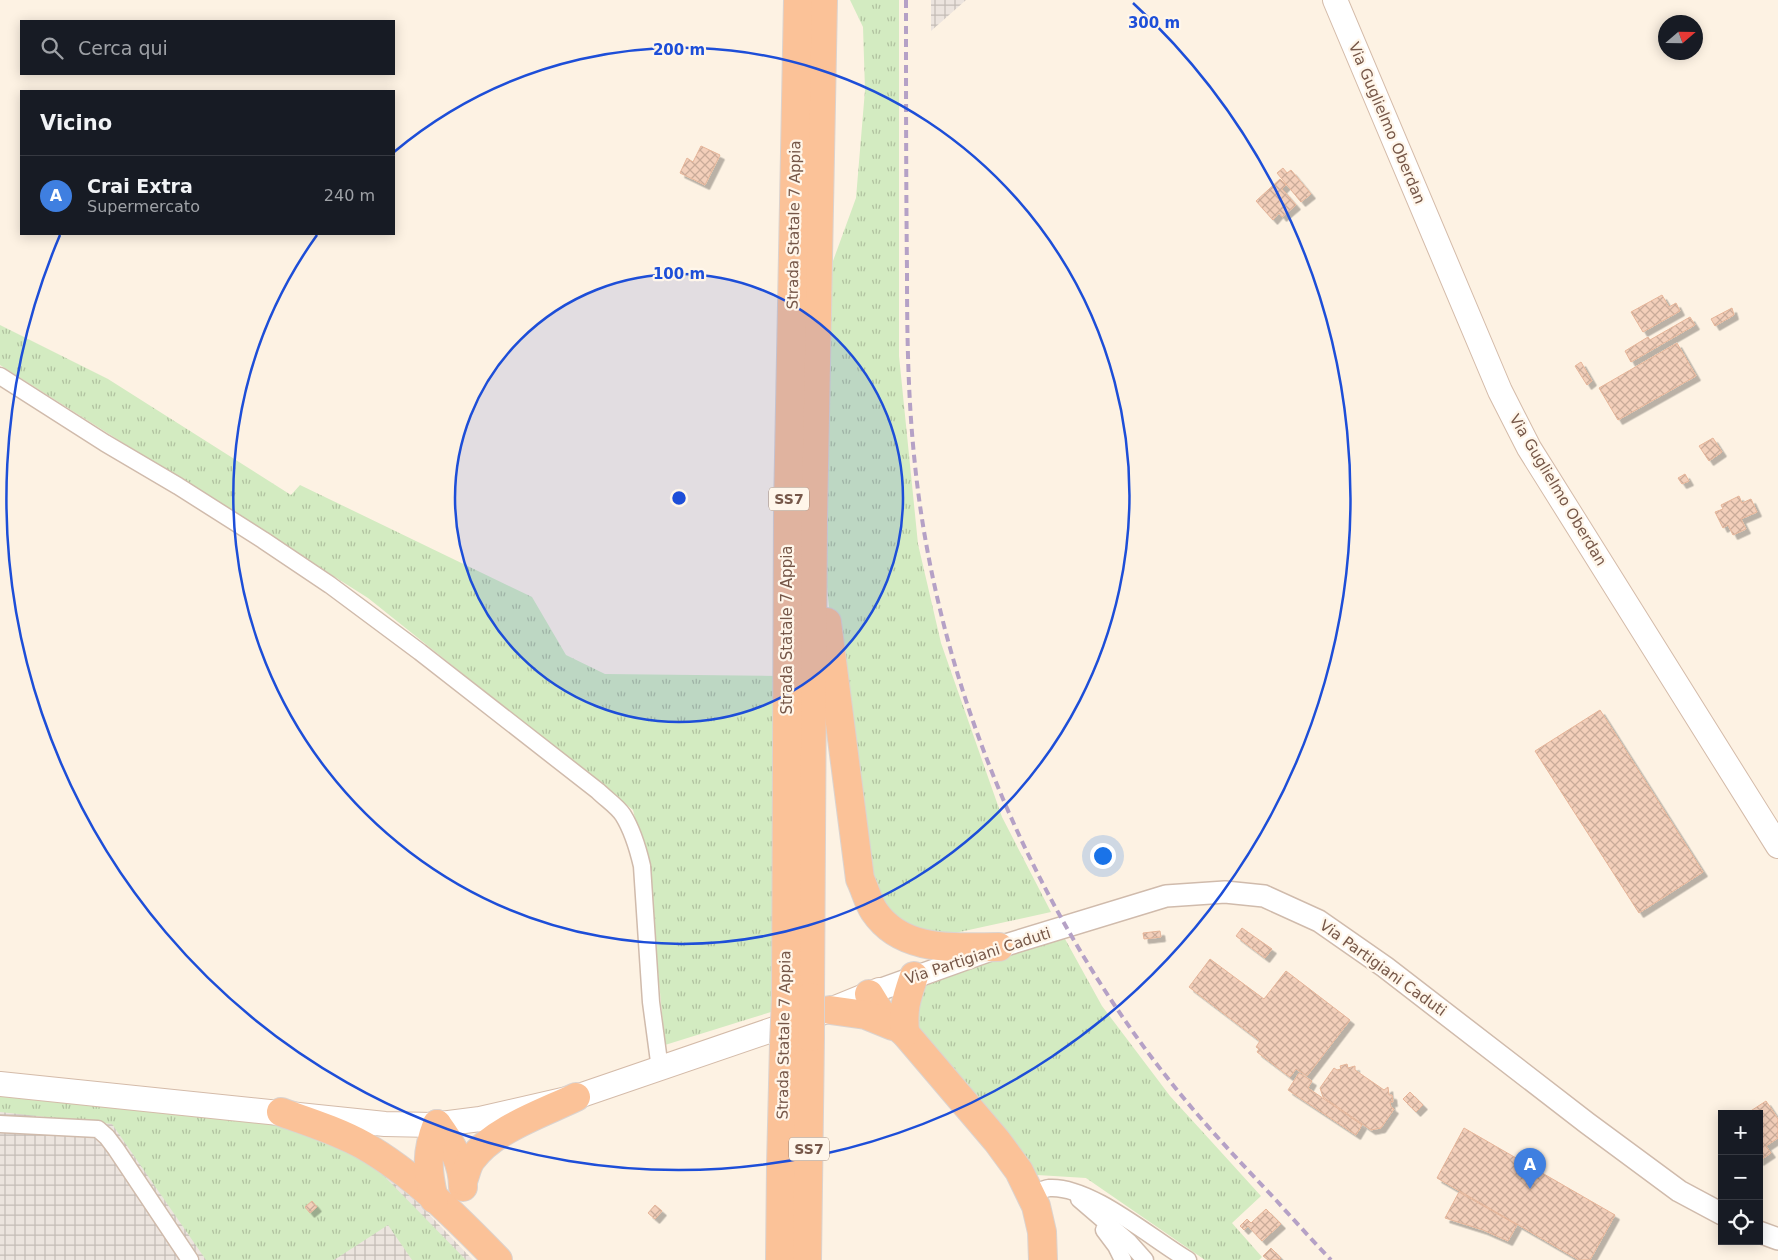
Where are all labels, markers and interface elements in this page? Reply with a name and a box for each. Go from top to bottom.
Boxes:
text: 300 m [1128,14,1180,32]
north arrow [1658,15,1703,60]
search box [20,20,395,75]
icon: search [38,34,66,62]
text: Cerca qui [78,37,168,59]
street label: Via Guglielmo Oberdan [1345,40,1429,206]
text: 200 m [653,41,705,59]
text: Vicino [40,111,112,135]
street label: Strada Statale 7 Appia [784,140,804,310]
text: Crai Extra [87,175,193,197]
text: A [50,186,62,205]
text: 240 m [324,186,375,205]
text: Supermercato [87,197,200,216]
text: 100 m [653,265,705,283]
street label: Via Guglielmo Oberdan [1506,411,1610,569]
road number: SS7 [769,488,809,510]
centre of rings [670,489,688,507]
street label: Strada Statale 7 Appia [778,545,796,715]
your location [1090,843,1116,869]
street label: Via Partigiani Caduti [1316,916,1450,1020]
street label: Via Partigiani Caduti [903,924,1053,988]
street label: Strada Statale 7 Appia [774,950,794,1120]
map controls [1718,1110,1763,1245]
button: + [1718,1110,1763,1155]
road number: SS7 [789,1138,829,1160]
pin: A [1514,1148,1546,1189]
button: − [1718,1155,1763,1200]
button: locate [1718,1200,1763,1245]

